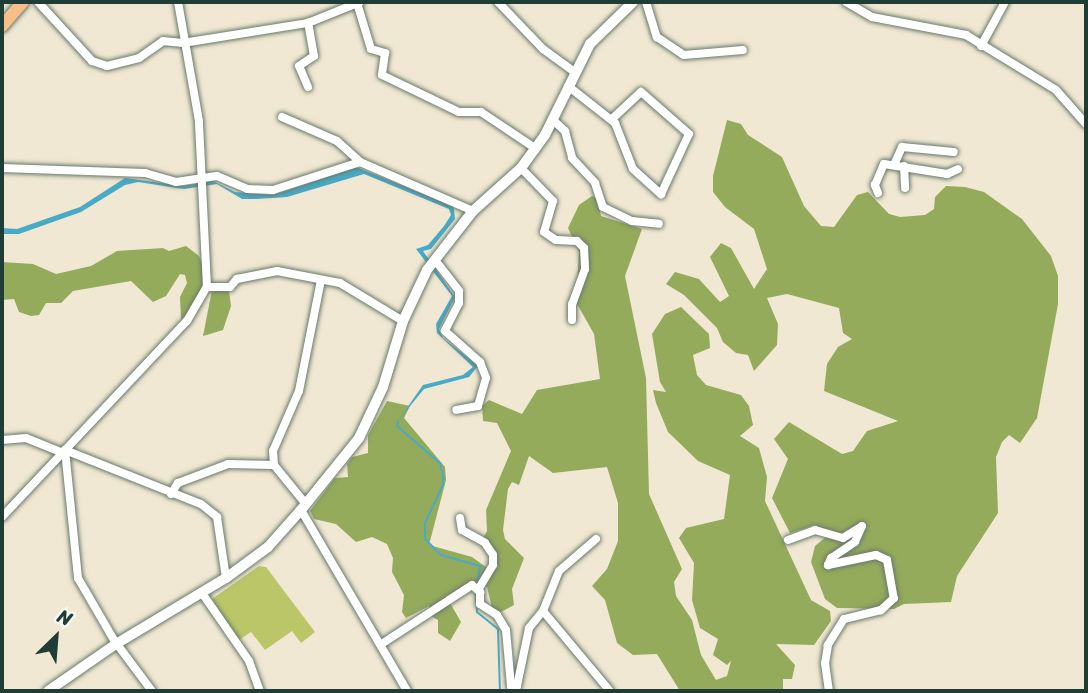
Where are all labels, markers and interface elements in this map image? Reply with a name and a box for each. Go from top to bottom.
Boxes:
text: N [52,600,78,635]
north arrow [21,602,91,672]

